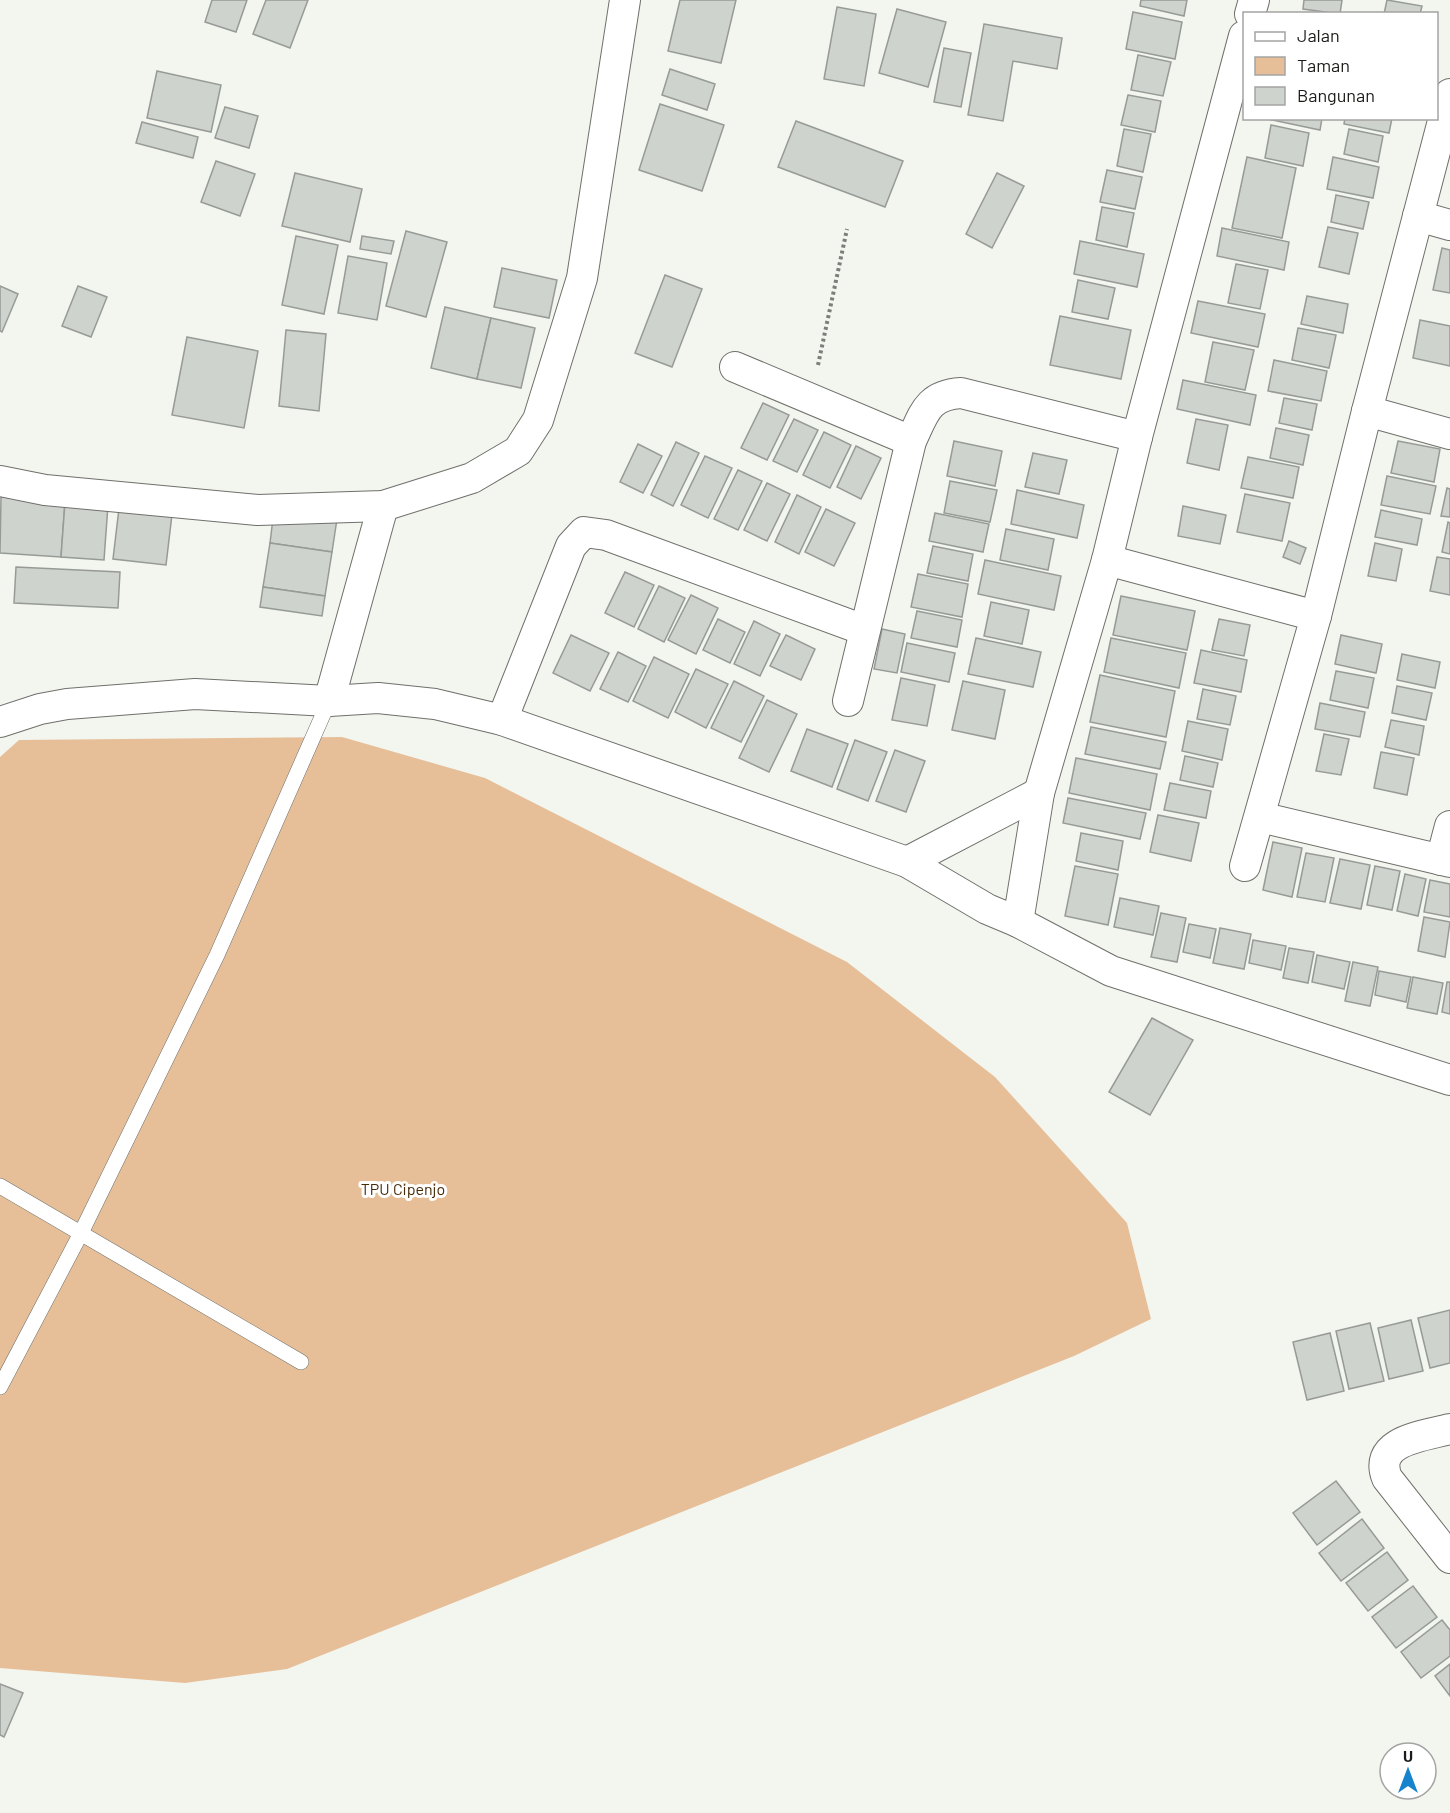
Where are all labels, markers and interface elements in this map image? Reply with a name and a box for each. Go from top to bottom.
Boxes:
legend [1243,12,1438,120]
text: Jalan [1297,24,1340,46]
text: Taman [1297,54,1350,76]
text: Bangunan [1297,84,1375,106]
park label: TPU Cipenjo [361,1179,445,1198]
north arrow [1378,1741,1438,1801]
text: U [1403,1746,1413,1765]

